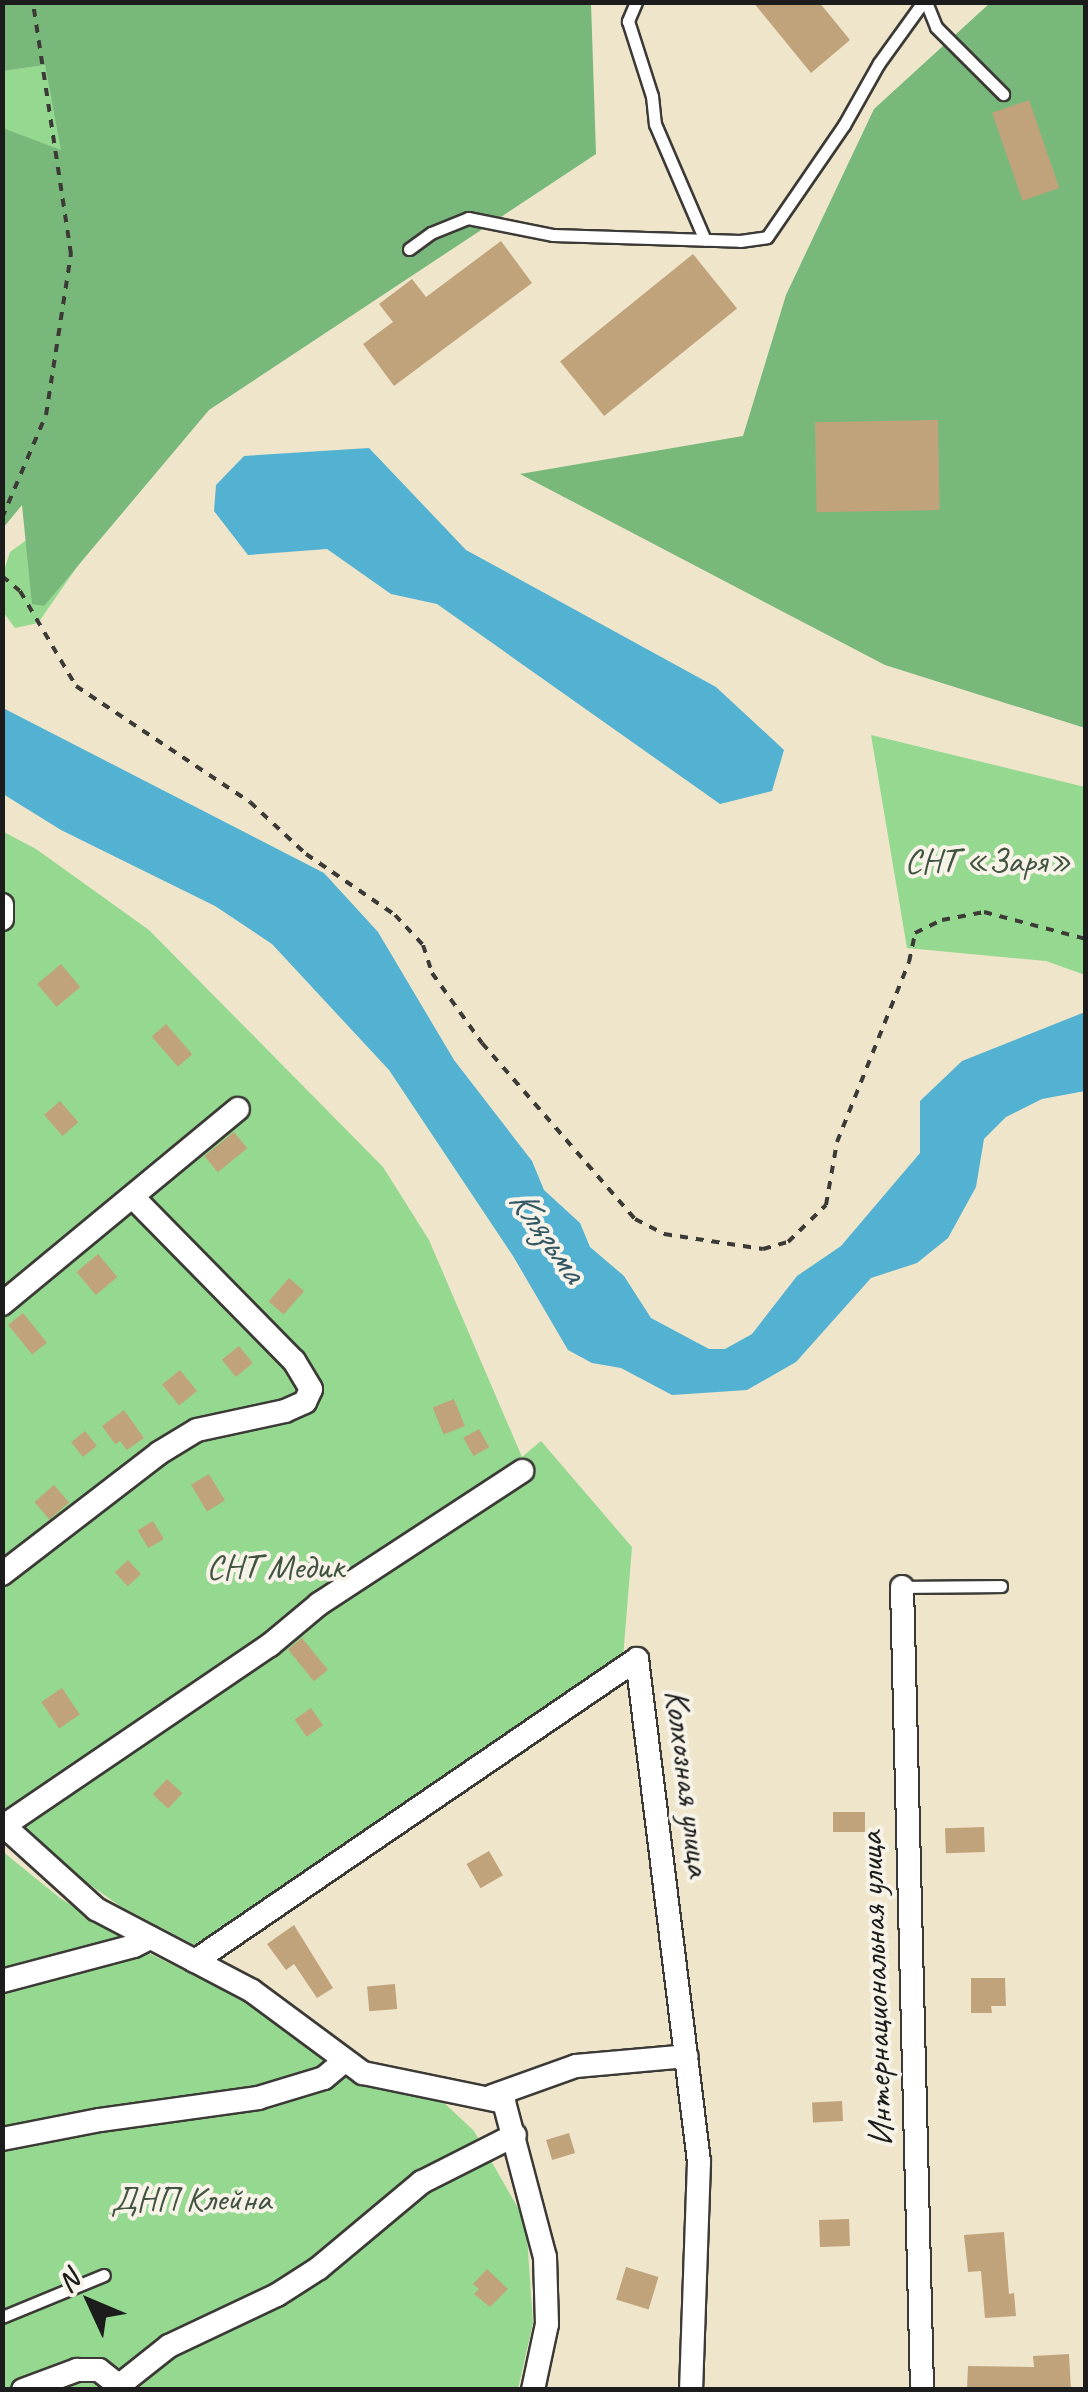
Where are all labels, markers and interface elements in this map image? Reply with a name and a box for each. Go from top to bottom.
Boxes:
park label: СНТ «Заря» [905,840,1071,882]
water label: Клязьма [500,1179,596,1291]
park label: СНТ Медик [206,1546,344,1588]
street label: Колхозная улица [656,1686,720,1880]
street label: Интернациональная улица [849,1830,903,2148]
park label: ДНП Клейна [111,2178,271,2220]
north arrow [40,2252,140,2352]
text: N [49,2262,87,2299]

